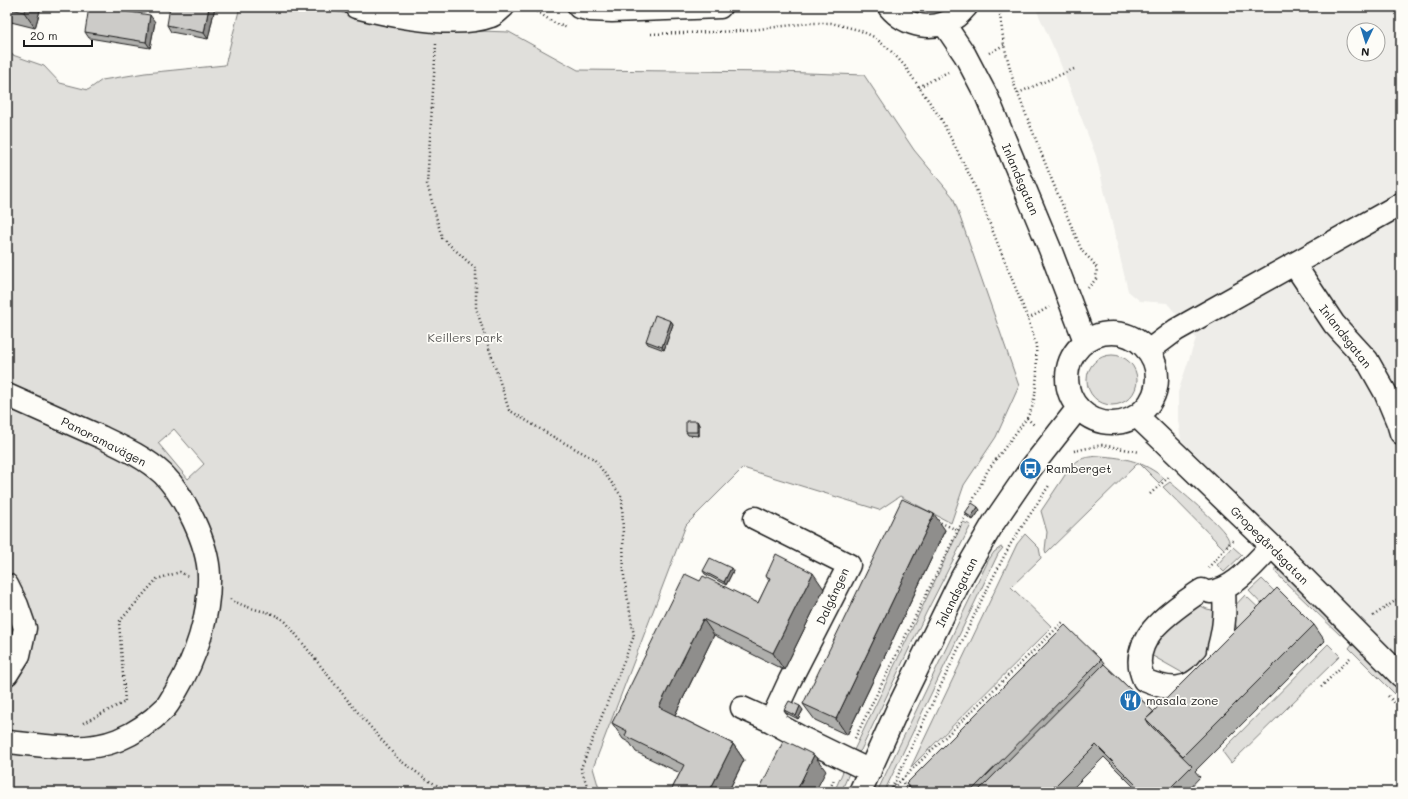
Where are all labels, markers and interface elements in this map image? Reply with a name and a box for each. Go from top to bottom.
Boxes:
scale bar [24,22,92,48]
north arrow [1346,22,1386,62]
text: 20 m [30,27,58,43]
text: N [1361,45,1370,60]
street label: Inlandsgatan [999,141,1043,217]
street label: Inlandsgatan [1316,301,1376,371]
park label: Keillers park [428,329,502,345]
street label: Panoramavägen [59,413,149,469]
bus stop icon: Ramberget [1018,455,1044,481]
place label: Ramberget [1046,460,1112,476]
street label: Gropegårdsgatan [1227,502,1313,588]
street label: Inlandsgatan [932,554,980,630]
street label: Dalgången [812,565,852,627]
restaurant icon: masala zone [1118,687,1144,713]
place label: masala zone [1146,692,1219,708]

